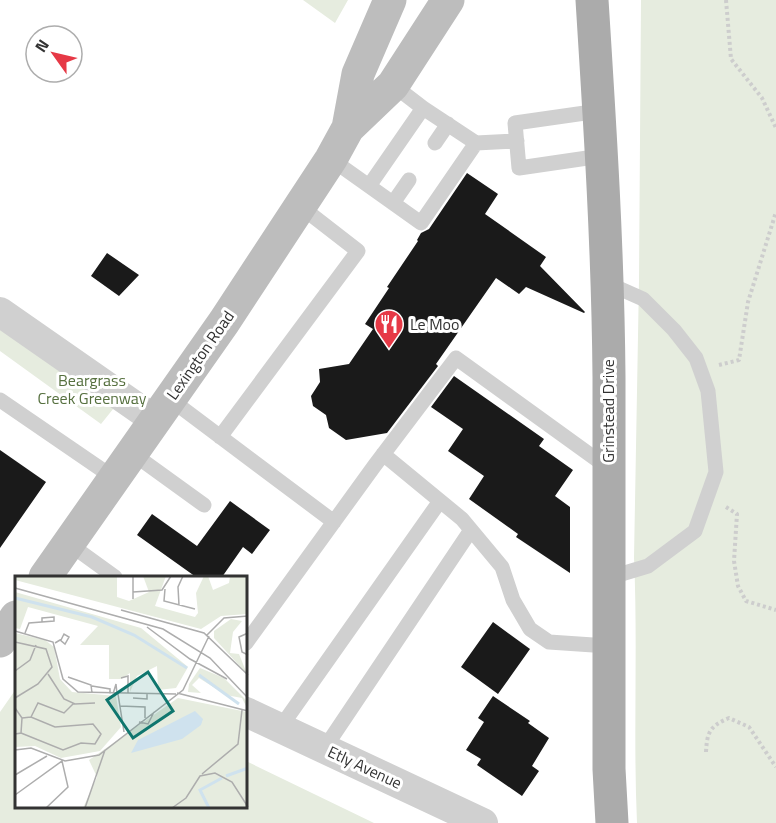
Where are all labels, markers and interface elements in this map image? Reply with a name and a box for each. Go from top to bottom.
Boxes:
north arrow [24,24,84,84]
text: N [29,34,55,57]
street label: Lexington Road [160,306,240,404]
restaurant icon: Le Moo [373,308,405,350]
place label: Le Moo [410,312,459,336]
street label: Grinstead Drive [596,359,620,463]
park label: Beargrass Creek Greenway [37,368,147,410]
inset map [15,576,248,808]
street label: Etly Avenue [324,739,406,795]

